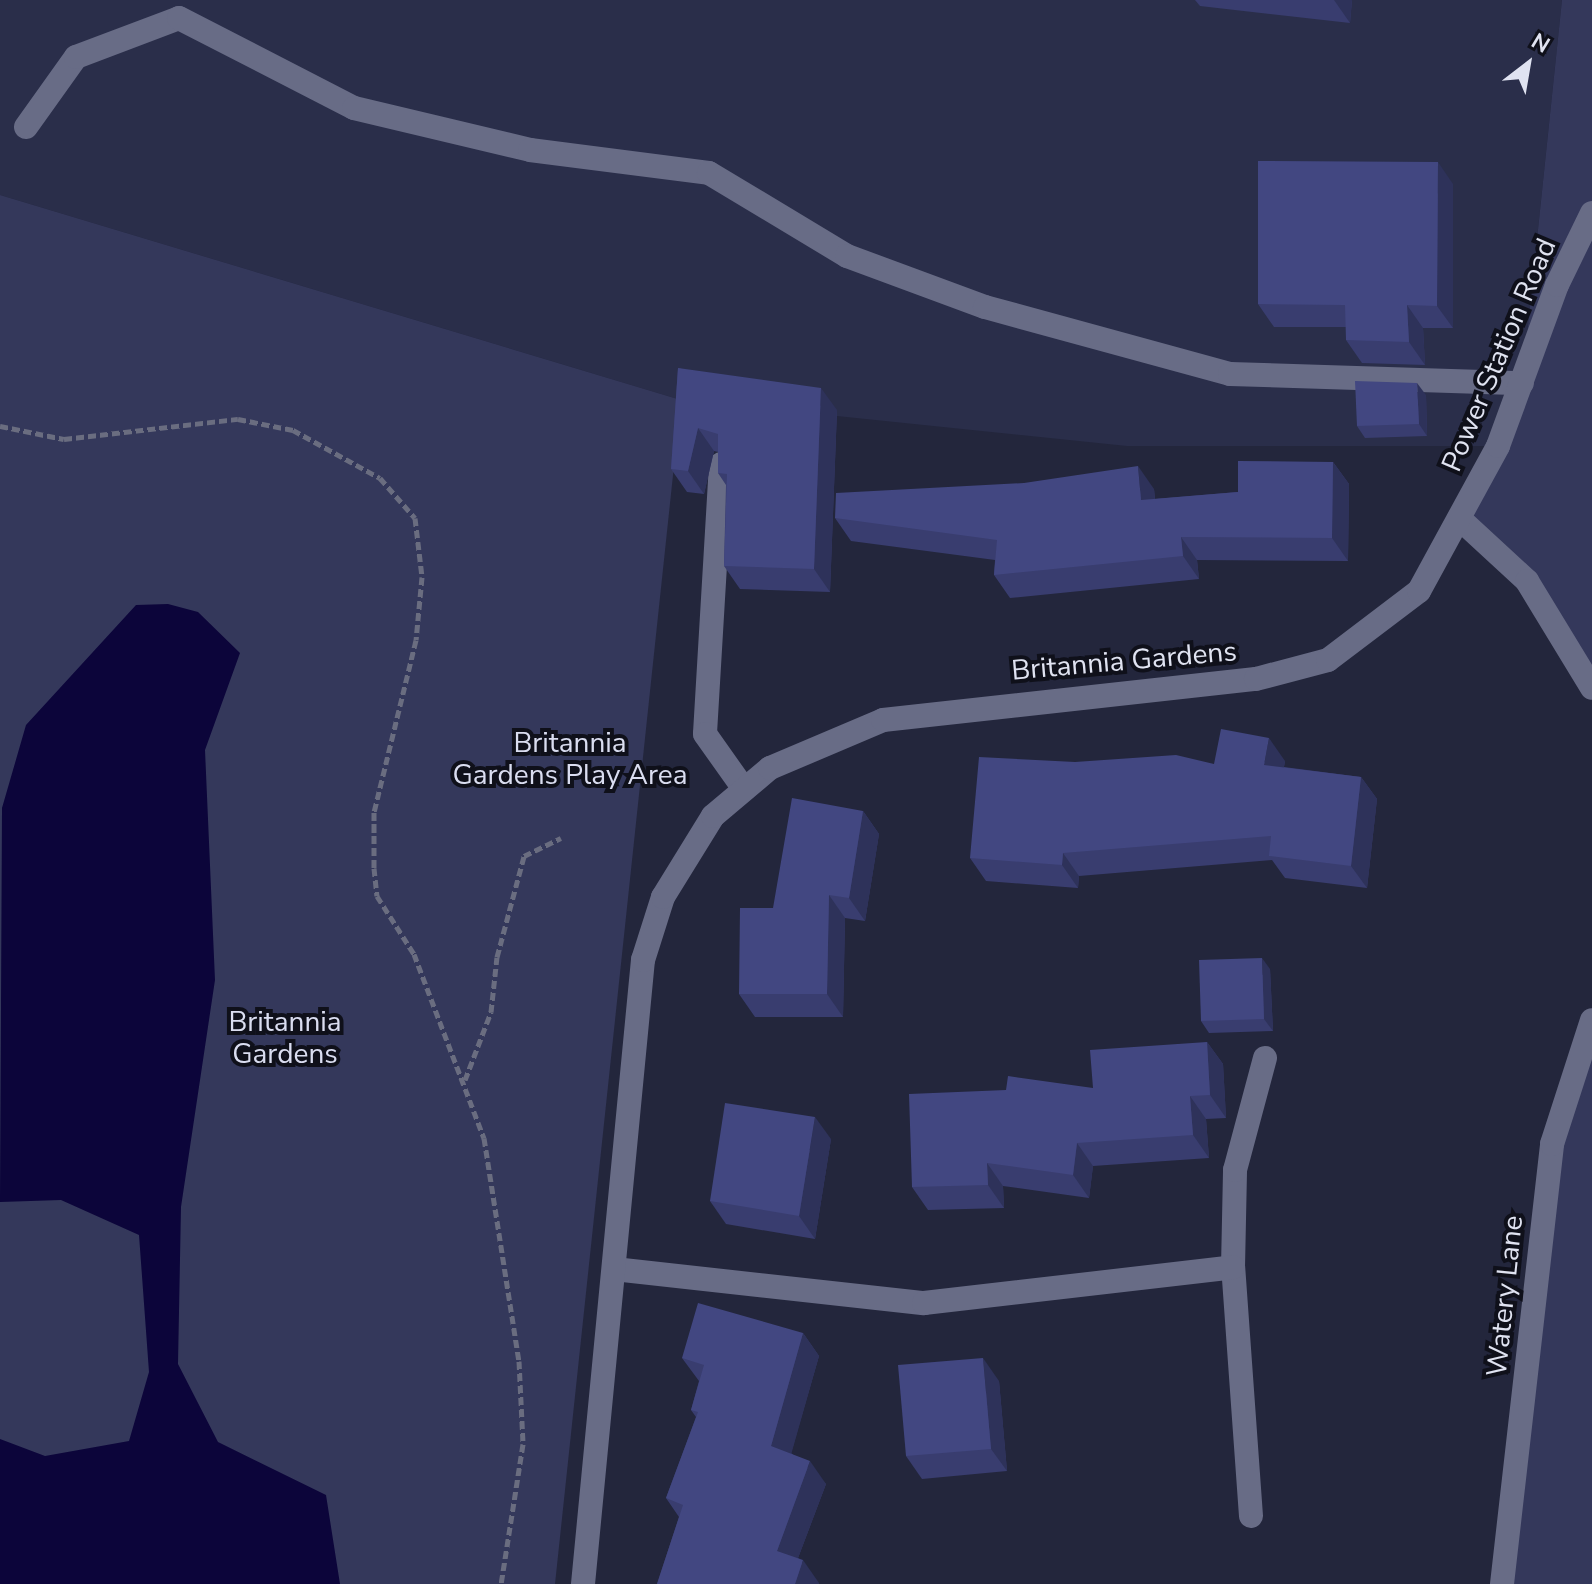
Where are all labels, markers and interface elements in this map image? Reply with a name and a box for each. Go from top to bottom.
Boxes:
north arrow [1488,24,1568,104]
text: N [1526,26,1555,61]
street label: Power Station Road [1435,233,1563,477]
street label: Britannia Gardens [1010,634,1238,688]
park label: Britannia Gardens Play Area [452,726,688,792]
park label: Britannia Gardens [228,1005,342,1071]
street label: Watery Lane [1480,1214,1530,1378]

